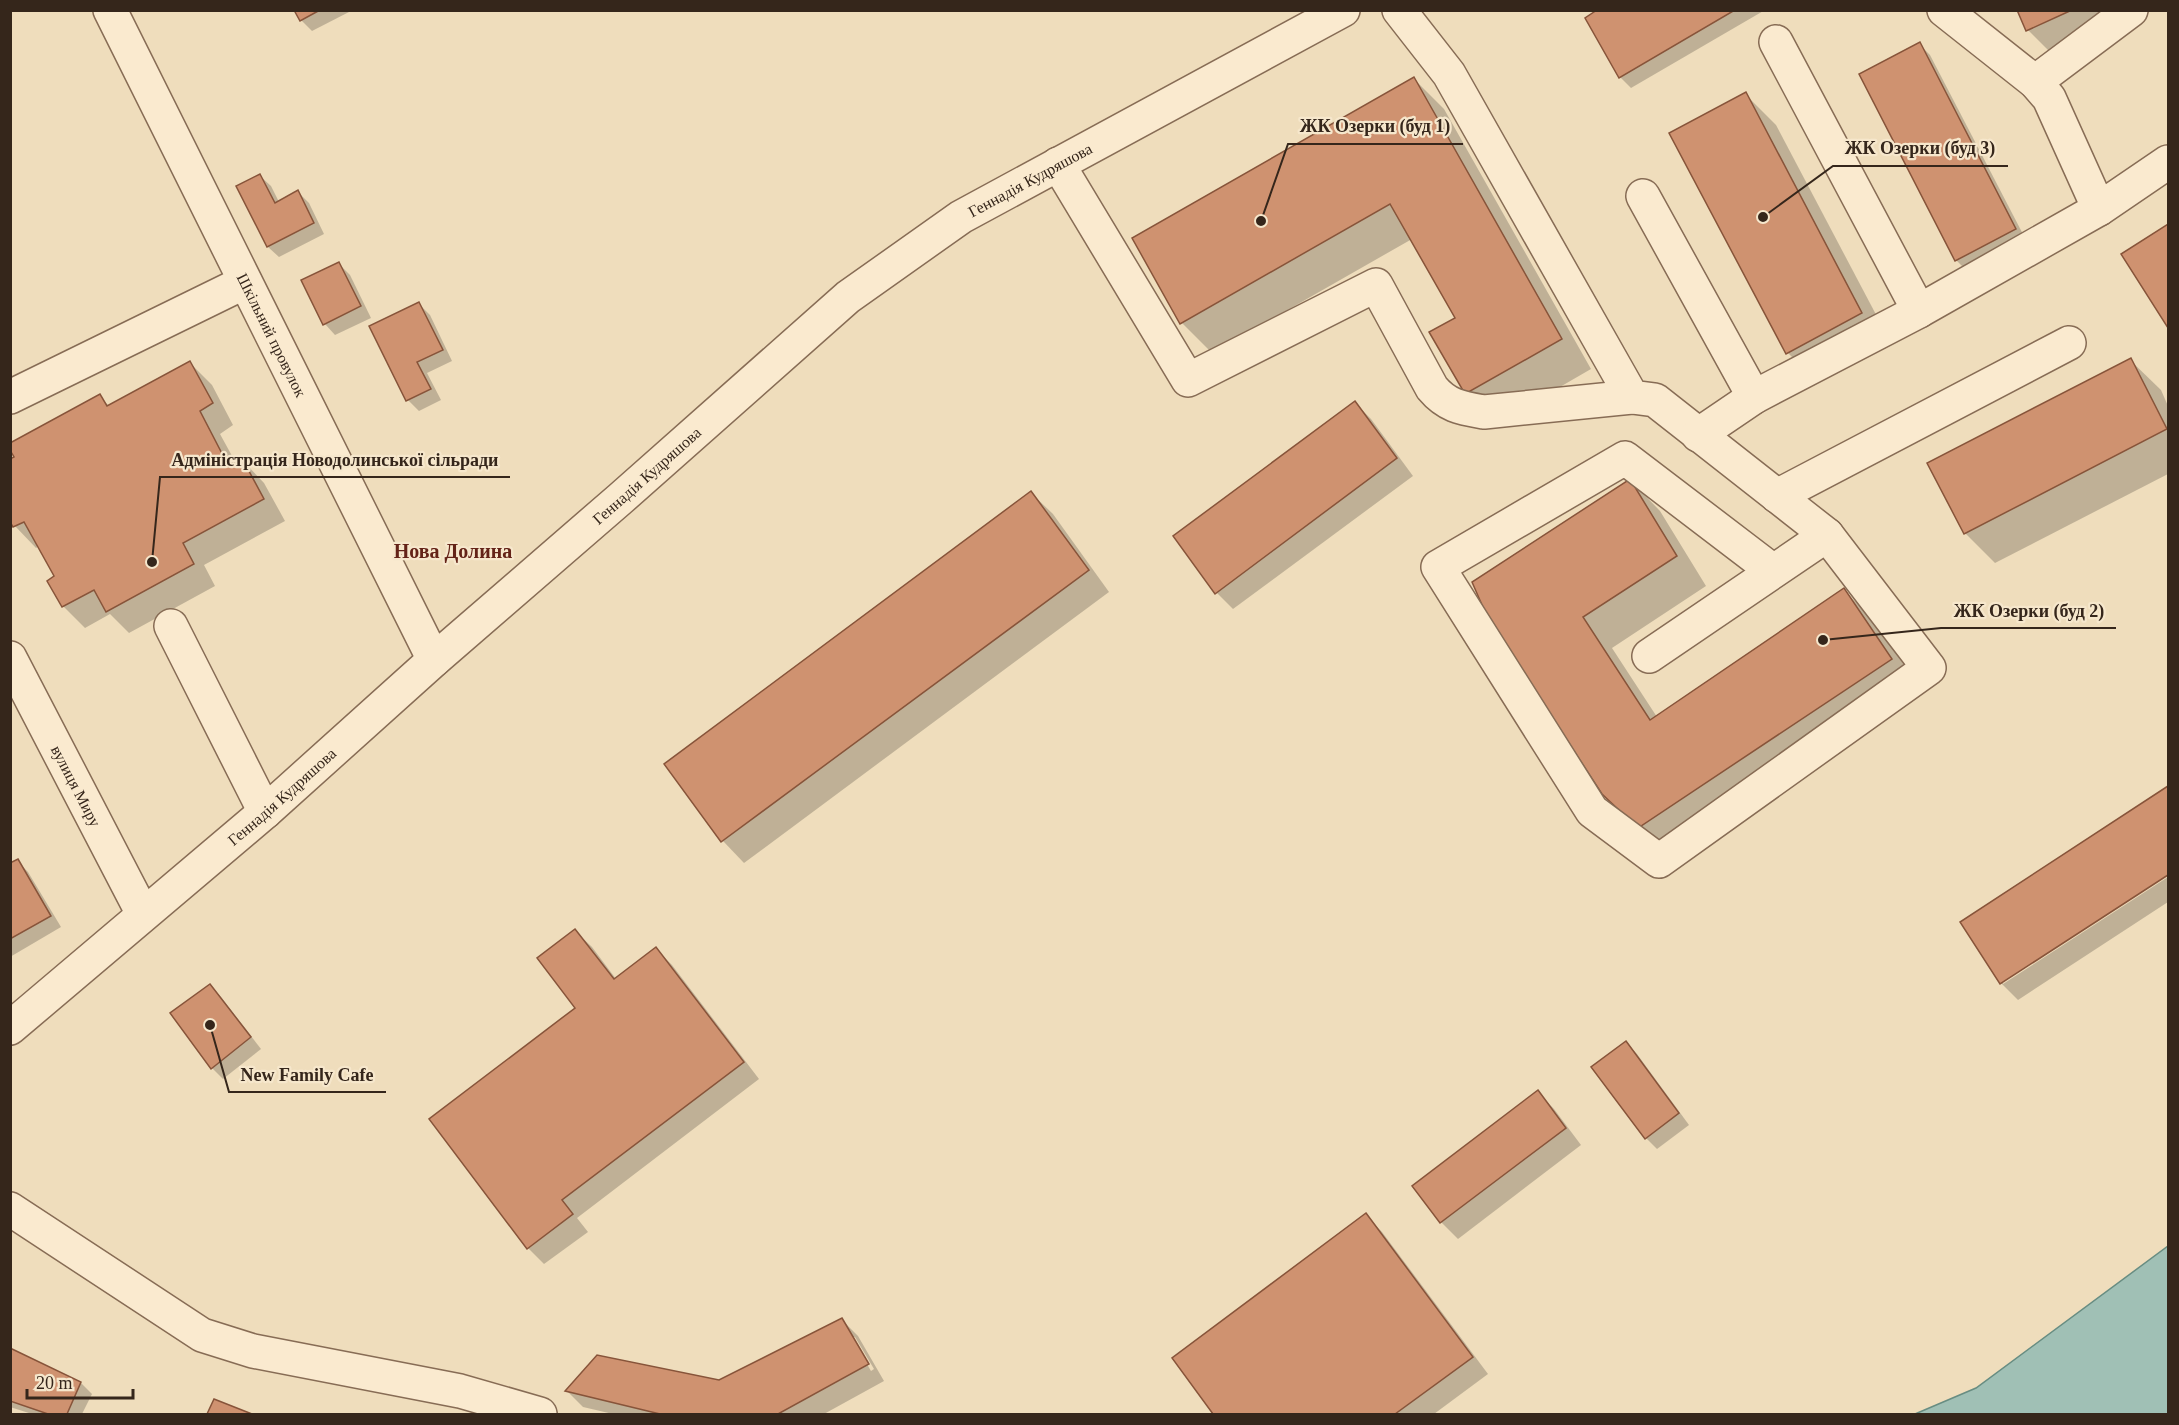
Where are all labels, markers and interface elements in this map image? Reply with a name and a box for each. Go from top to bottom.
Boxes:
callout: ЖК Озерки (буд 1) [1288,108,1463,144]
text: ЖК Озерки (буд 1) [1300,116,1450,137]
callout: ЖК Озерки (буд 3) [1833,130,2008,166]
text: ЖК Озерки (буд 3) [1845,138,1995,159]
street label: Геннадія Кудряшова [965,139,1095,220]
street label: Шкільний провулок [234,270,310,400]
street label: Геннадія Кудряшова [589,423,704,527]
callout: Адміністрація Новодолинської сільради [160,441,510,477]
text: Адміністрація Новодолинської сільради [172,450,499,470]
district label: Нова Долина [394,540,512,563]
callout: ЖК Озерки (буд 2) [1941,592,2116,628]
text: ЖК Озерки (буд 2) [1954,601,2104,622]
street label: вулиця Миру [48,742,105,830]
street label: Геннадія Кудряшова [224,744,339,848]
callout: New Family Cafe [229,1056,386,1092]
text: New Family Cafe [241,1065,373,1085]
scale bar [27,1362,134,1400]
text: 20 m [36,1373,73,1393]

